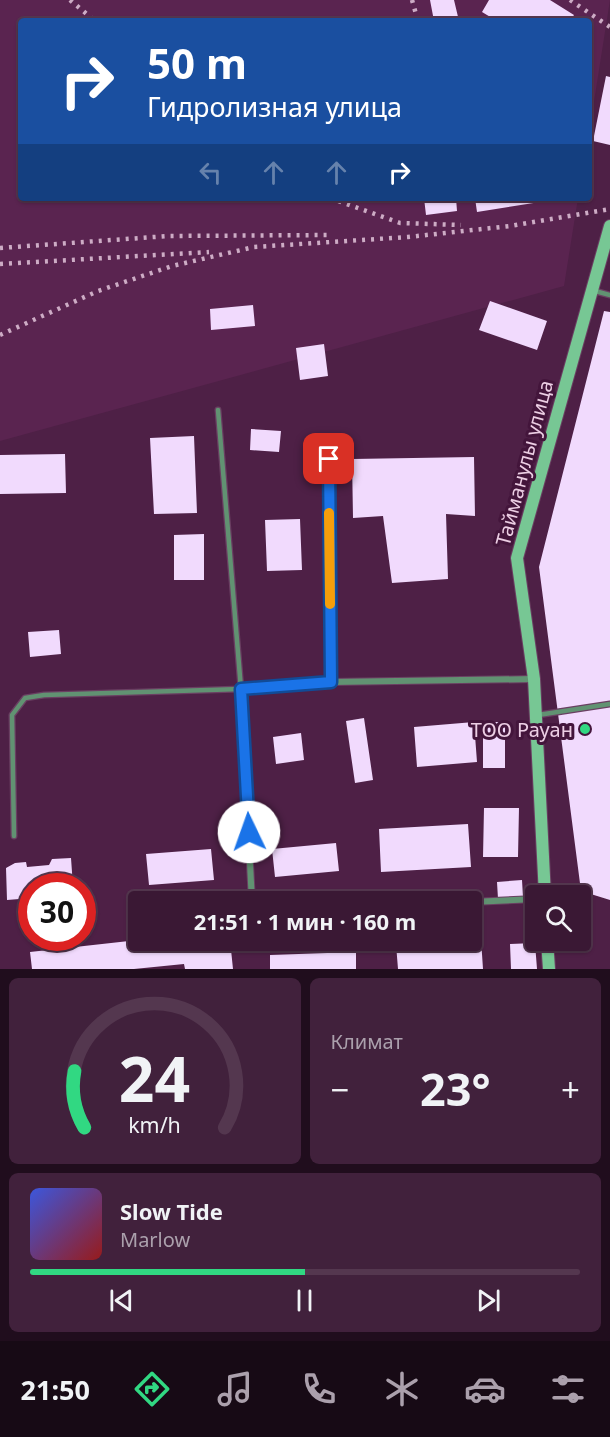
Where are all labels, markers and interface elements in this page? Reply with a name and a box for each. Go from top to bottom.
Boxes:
text: 50 m [147,34,247,91]
icon: right [48,42,126,120]
text: Гидролизная улица [147,88,402,125]
icon: left [194,156,227,189]
icon: ahead [257,156,290,189]
icon: ahead [320,156,353,189]
icon: right [383,156,416,189]
street label: Тайманулы улица [489,377,559,549]
pin [303,433,354,484]
icon: arrive [312,442,345,475]
place label: ТОО Рауан [471,716,573,743]
marker: ТОО Рауан [578,722,592,736]
position arrow [217,800,281,864]
speed limit sign: 30 [18,873,96,951]
map controls [525,885,591,951]
button: search [525,885,591,951]
text: 21:51 · 1 мин · 160 m [194,906,416,936]
text: Климат [331,1028,403,1055]
text: 24 [119,1035,190,1120]
text: 23° [420,1058,491,1119]
text: − [331,1067,349,1112]
text: + [561,1067,580,1112]
text: km/h [128,1110,181,1139]
text: Slow Tide [120,1196,223,1226]
text: Marlow [120,1226,190,1253]
icon: previous [105,1284,138,1317]
icon: pause [288,1284,321,1317]
icon: next [472,1284,505,1317]
icon: directions [131,1368,173,1410]
icon: music [214,1368,256,1410]
icon: phone [298,1368,340,1410]
icon: climate [381,1368,423,1410]
icon: car [464,1368,506,1410]
icon: filters [547,1368,589,1410]
text: 21:50 [21,1371,90,1408]

